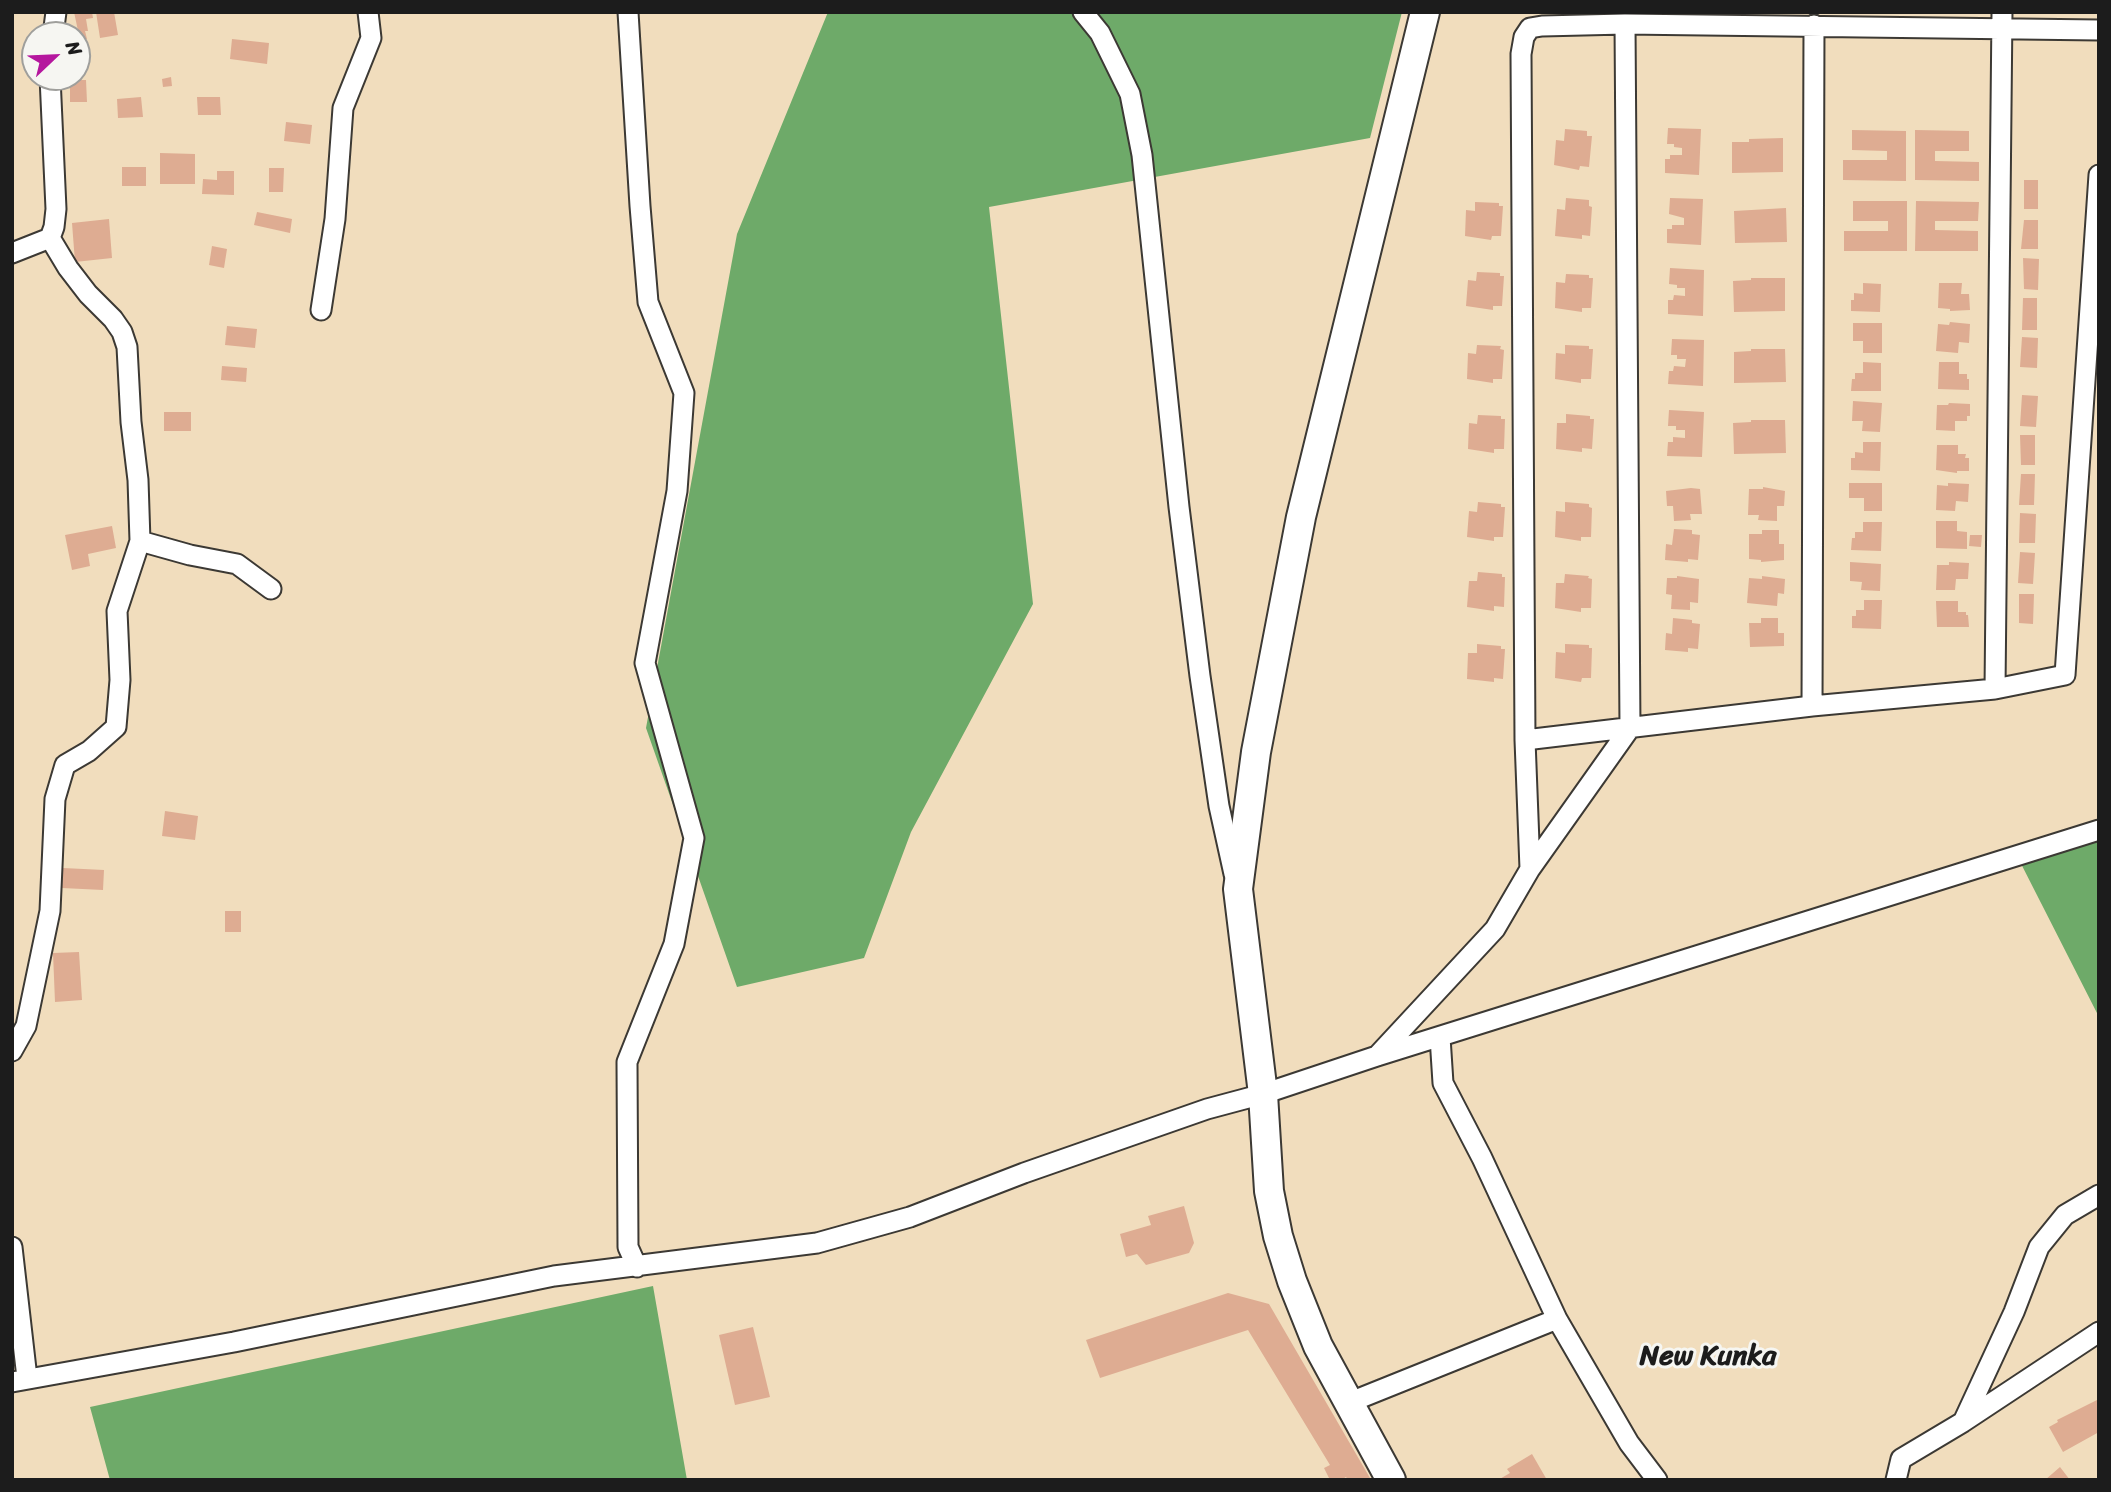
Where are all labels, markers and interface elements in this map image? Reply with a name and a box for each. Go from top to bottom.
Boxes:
north arrow [21,21,91,91]
text: N [56,36,92,61]
district label: New Kunka [1640,1340,1776,1374]

